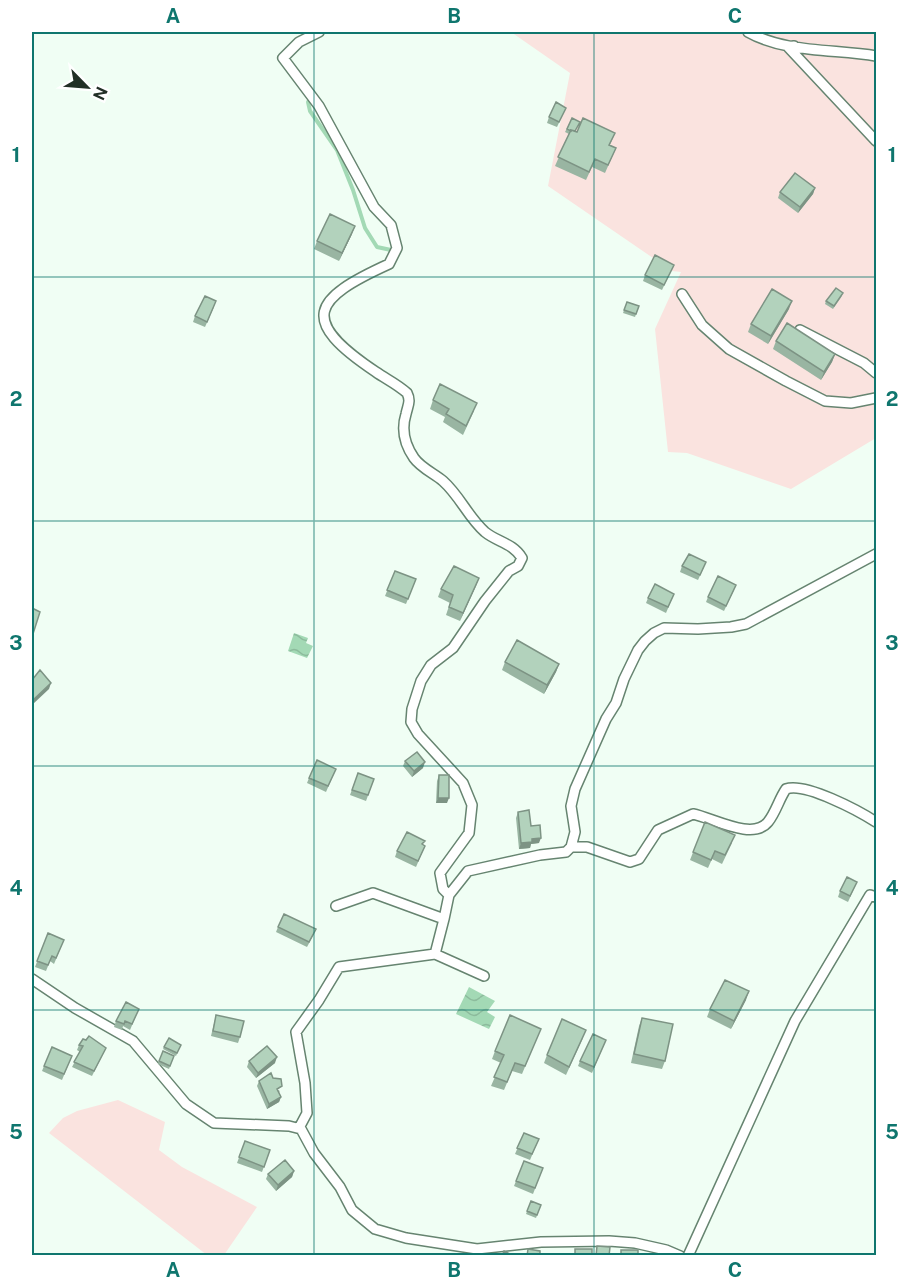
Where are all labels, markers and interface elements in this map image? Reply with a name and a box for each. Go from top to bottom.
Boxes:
text: A [166,4,180,28]
text: B [447,4,461,28]
text: C [728,4,742,28]
north arrow [57,57,117,117]
text: N [89,83,111,103]
text: 1 [12,143,20,167]
text: 1 [888,143,896,167]
text: 2 [10,387,22,411]
text: 2 [886,387,898,411]
text: 3 [9,631,23,655]
text: 3 [885,631,899,655]
text: 4 [9,876,23,900]
text: 4 [885,876,899,900]
text: 5 [9,1120,23,1144]
text: 5 [885,1120,899,1144]
text: A [166,1258,180,1282]
text: B [447,1258,461,1282]
text: C [728,1258,742,1282]

